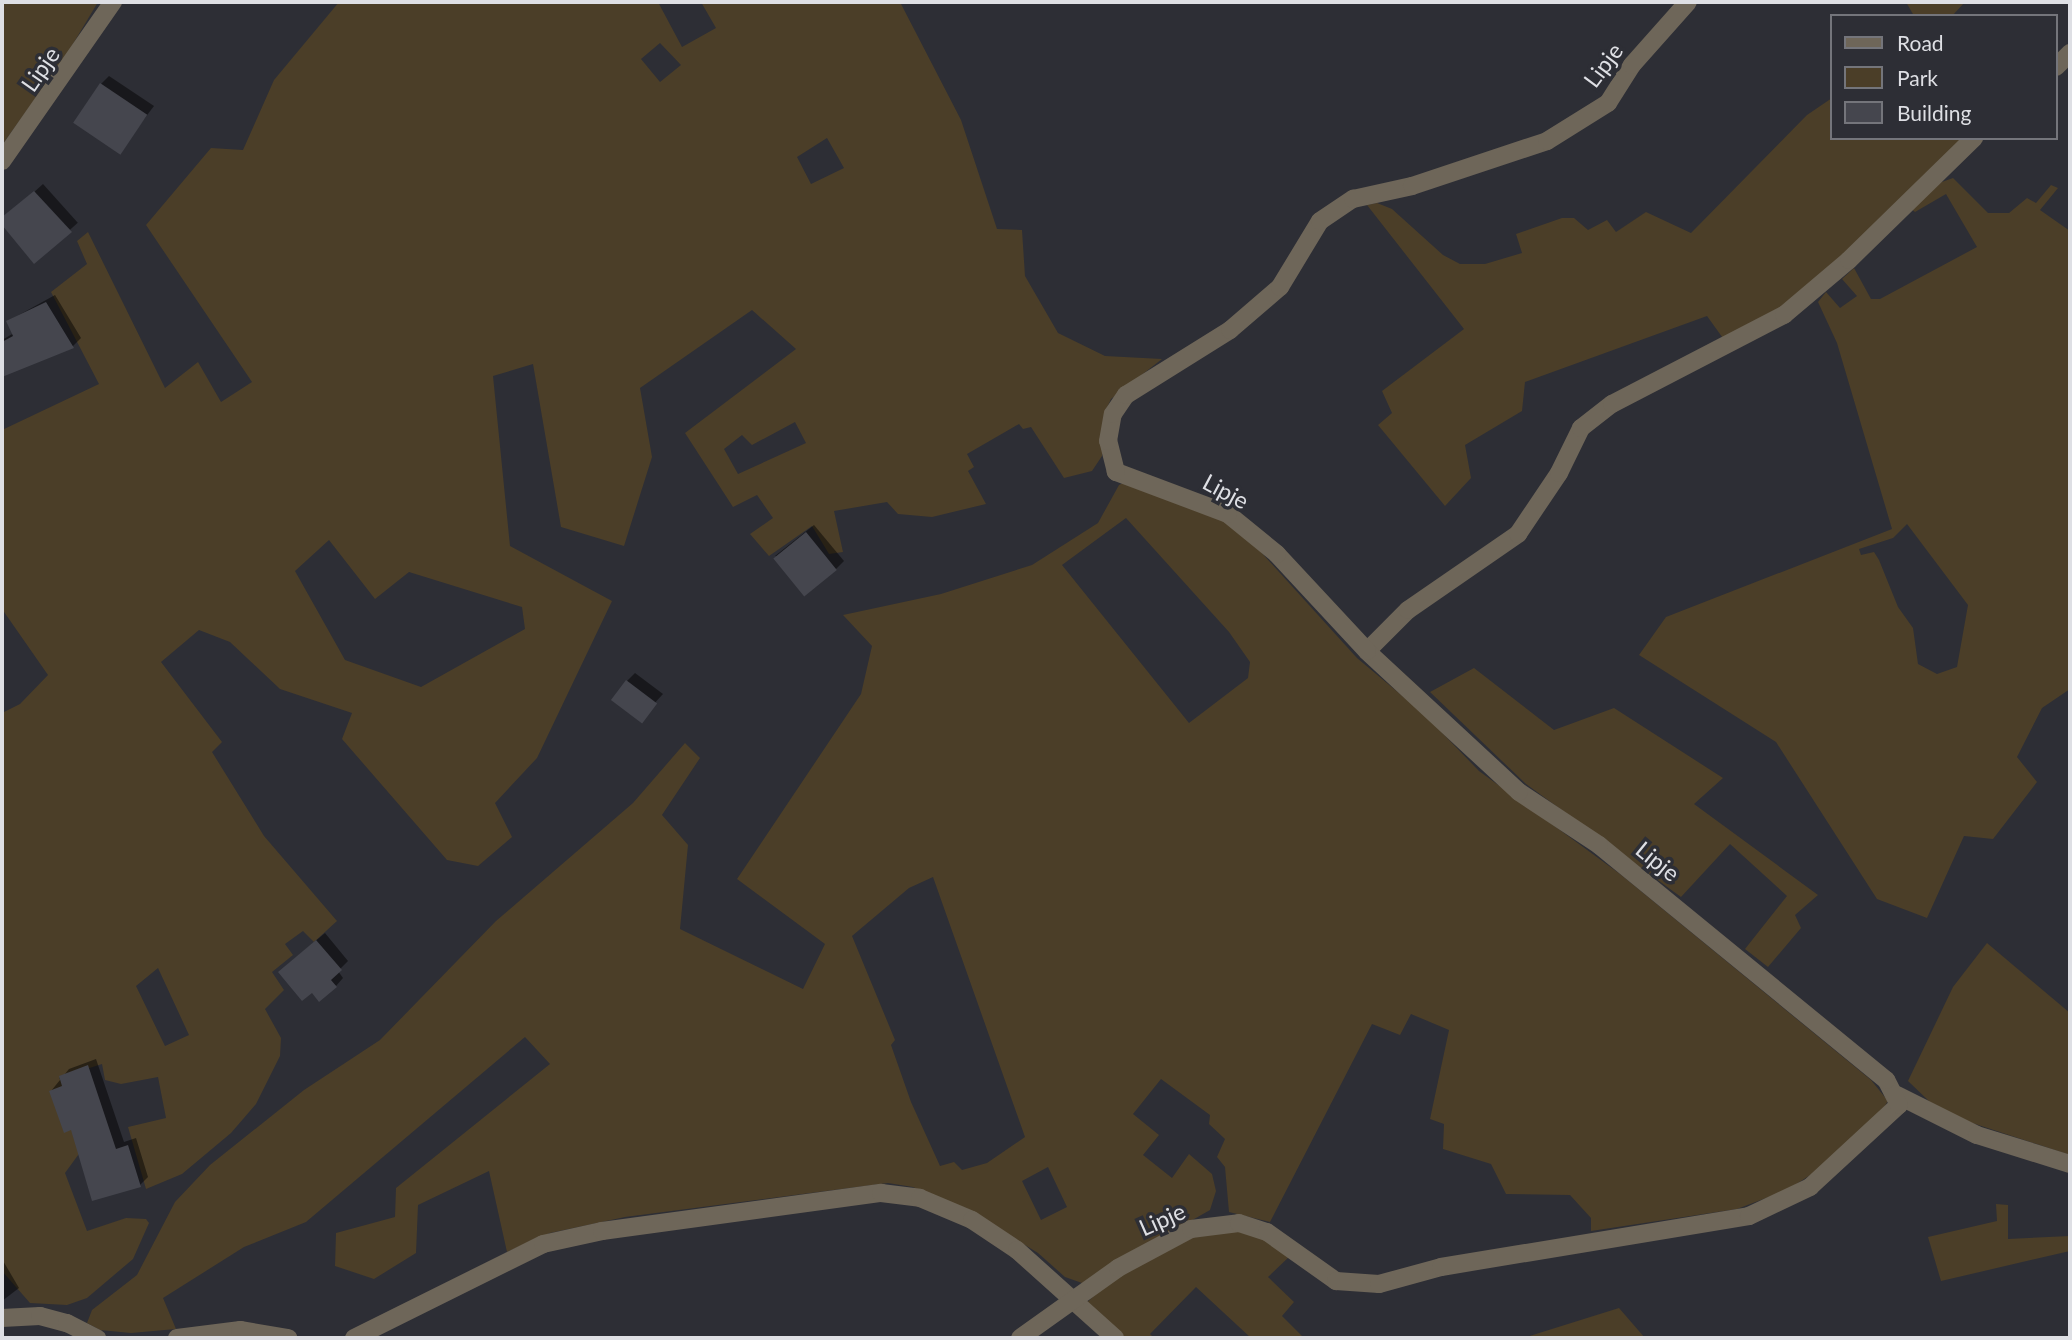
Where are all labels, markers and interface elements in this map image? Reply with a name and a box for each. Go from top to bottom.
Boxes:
legend [1830,14,2058,140]
text: Road [1897,30,1944,55]
street label: Lipje [1578,38,1628,92]
street label: Lipje [15,41,65,97]
text: Park [1897,65,1938,90]
text: Building [1897,100,1972,125]
street label: Lipje [1198,468,1254,514]
street label: Lipje [1631,835,1685,887]
street label: Lipje [1135,1197,1189,1241]

